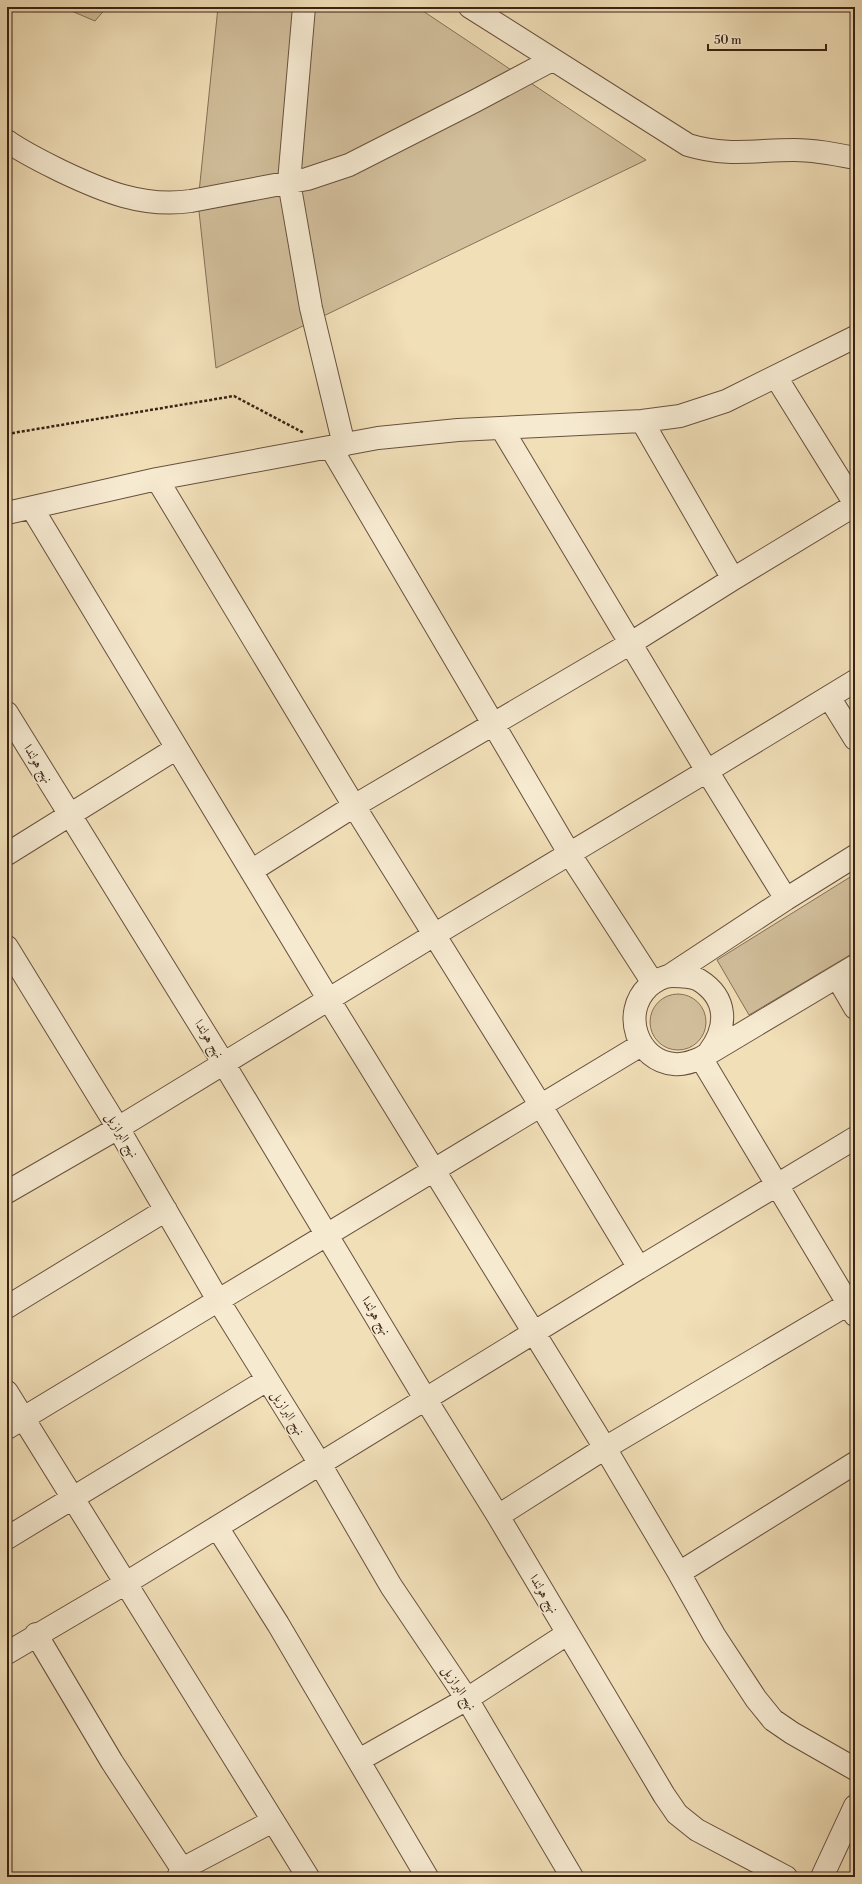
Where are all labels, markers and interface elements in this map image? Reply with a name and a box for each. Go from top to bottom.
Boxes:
scale bar [708,26,826,52]
text: 50 m [714,33,742,48]
street label: نهج هولندا [18,742,56,788]
street label: نهج هولندا [188,1017,227,1063]
street label: نهج البرازيل [100,1109,142,1162]
street label: نهج هولندا [356,1294,394,1340]
street label: نهج البرازيل [265,1387,308,1440]
street label: نهج هولندا [524,1572,562,1618]
street label: نهج البرازيل [436,1662,479,1715]

